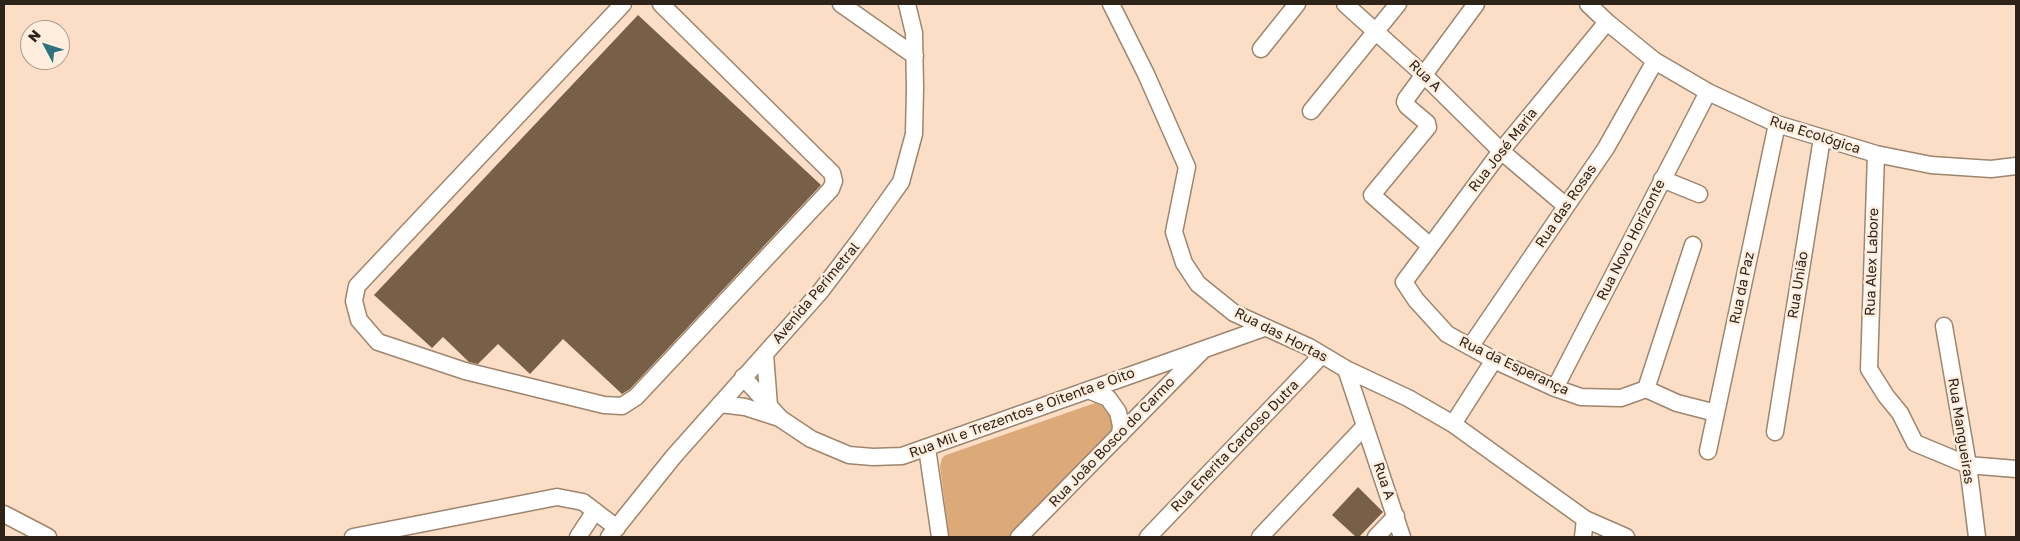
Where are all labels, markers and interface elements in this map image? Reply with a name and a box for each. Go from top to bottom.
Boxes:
north arrow [20,20,70,70]
text: N [24,26,44,45]
street label: Rua A [1405,57,1445,95]
street label: Rua José Maria [1465,105,1541,195]
street label: Rua Ecológica [1768,112,1862,158]
street label: Rua das Rosas [1532,161,1600,251]
street label: Rua Novo Horizonte [1593,177,1669,303]
street label: Rua Alex Labore [1862,208,1882,316]
street label: Avenida Perimetral [769,239,863,347]
street label: Rua da Paz [1726,250,1758,326]
street label: Rua União [1784,250,1812,320]
street label: Rua das Hortas [1232,304,1330,366]
street label: Rua da Esperança [1456,333,1572,399]
street label: Rua Mil e Trezentos e Oitenta e Oito [907,364,1137,462]
street label: Rua João Bosco do Carmo [1046,374,1178,510]
street label: Rua Enerita Cardoso Dutra [1168,377,1302,515]
street label: Rua Mangueiras [1944,377,1978,485]
street label: Rua A [1370,460,1398,502]

